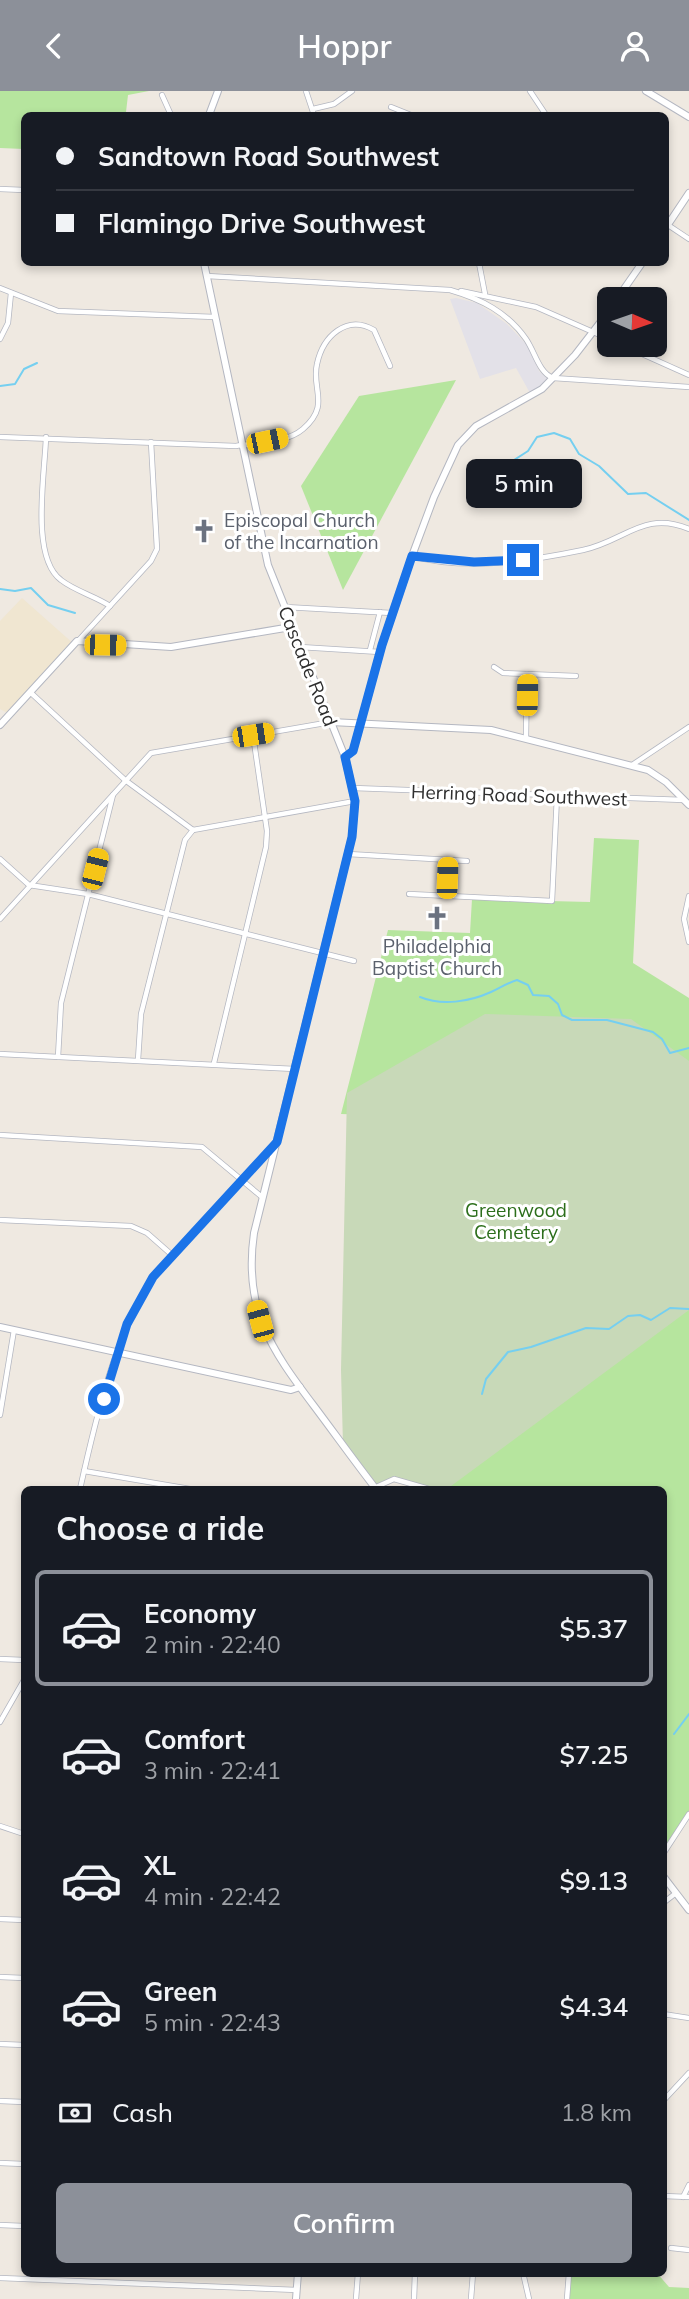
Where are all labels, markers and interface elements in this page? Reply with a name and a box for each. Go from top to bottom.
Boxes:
text: Hoppr [297,26,392,66]
icon: back [35,27,73,65]
icon: person [616,27,654,65]
text: Sandtown Road Southwest [98,140,439,173]
text: Flamingo Drive Southwest [98,207,425,240]
north arrow [597,287,667,357]
map controls [597,287,667,357]
car [245,426,290,456]
callout: 5 min [465,459,581,507]
text: 5 min [494,469,554,498]
place label: Episcopal Church of the Incarnation [224,508,379,554]
church icon: Episcopal Church of the Incarnation [190,517,218,545]
route end [507,544,539,576]
street label: Cascade Road [273,602,343,730]
car [84,634,127,656]
car [517,674,538,716]
car [231,721,276,749]
street label: Herring Road Southwest [410,779,628,811]
car [80,846,111,892]
car [436,857,459,899]
church icon: Philadelphia Baptist Church [423,904,451,932]
place label: Philadelphia Baptist Church [372,934,502,980]
park label: Greenwood Cemetery [465,1198,567,1244]
car [245,1298,276,1344]
route start [88,1383,120,1415]
text: Choose a ride [56,1508,264,1548]
icon: car [60,1597,123,1660]
text: Economy [144,1597,256,1630]
text: $5.37 [559,1612,628,1645]
text: 2 min · 22:40 [144,1630,281,1659]
icon: car [60,1723,123,1786]
text: Comfort [144,1723,245,1756]
text: $7.25 [559,1738,628,1771]
text: 3 min · 22:41 [144,1756,281,1785]
icon: car [60,1849,123,1912]
text: XL [144,1849,176,1882]
text: $9.13 [559,1864,628,1897]
text: 4 min · 22:42 [144,1882,281,1911]
icon: car [60,1975,123,2038]
text: Green [144,1975,217,2008]
text: $4.34 [559,1990,628,2023]
text: 5 min · 22:43 [144,2008,281,2037]
icon: cash [56,2094,94,2132]
text: Cash [112,2096,173,2129]
text: 1.8 km [561,2098,632,2127]
button: Confirm [56,2183,632,2263]

